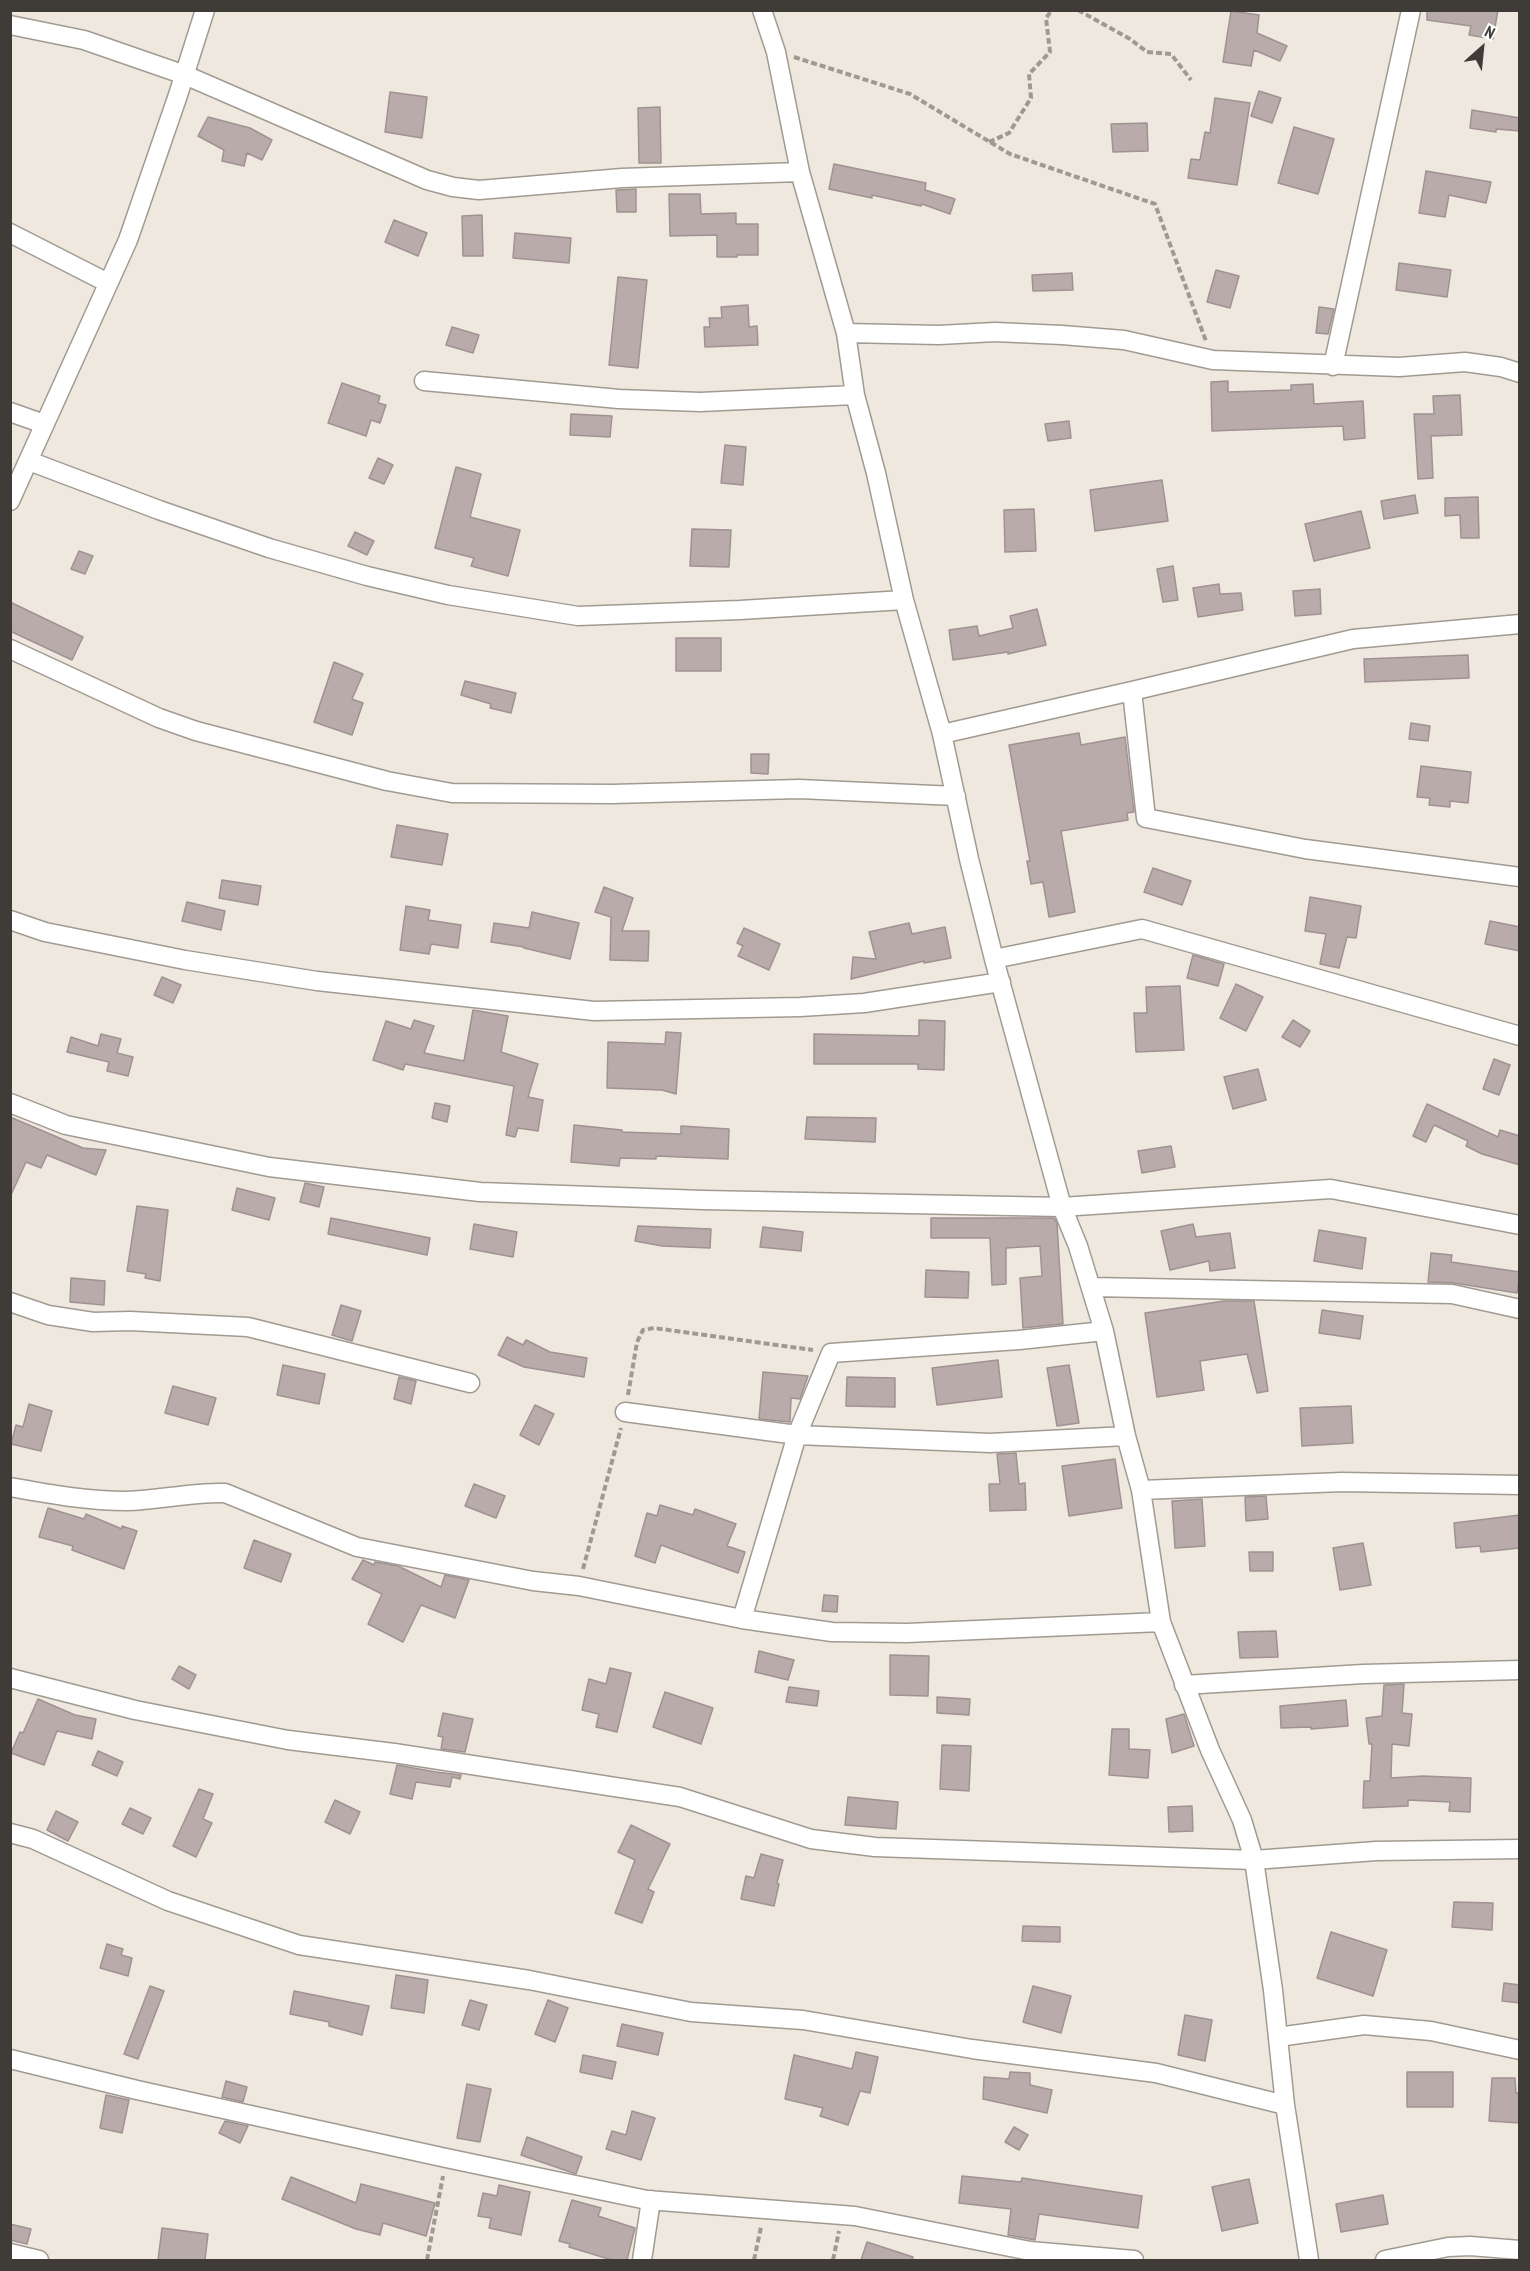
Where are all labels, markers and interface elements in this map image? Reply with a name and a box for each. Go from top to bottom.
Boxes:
north arrow [1452,18,1512,78]
text: N [1482,21,1499,43]

